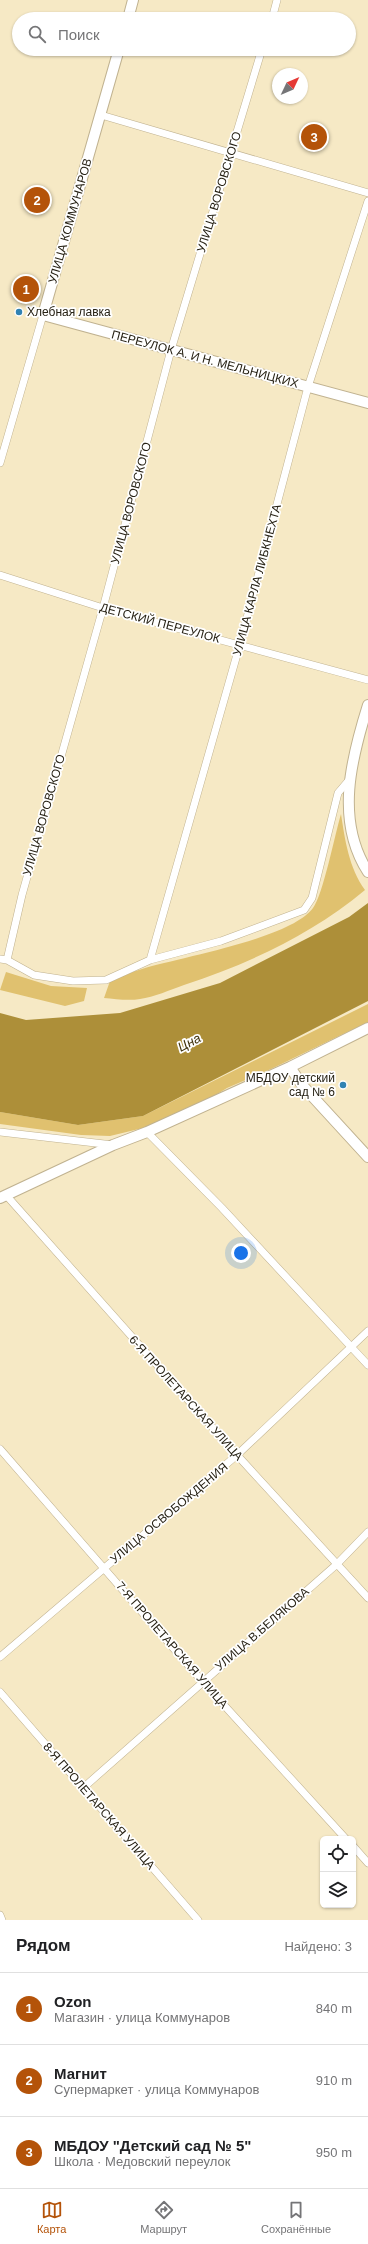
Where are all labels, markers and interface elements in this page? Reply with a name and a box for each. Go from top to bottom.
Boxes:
search box [12,12,356,56]
icon: search [26,23,48,45]
text: Поиск [58,26,100,43]
north arrow [272,68,308,104]
pin: 3 [301,122,327,152]
street label: УЛИЦА ВОРОВСКОГО [194,130,244,254]
street label: УЛИЦА КОММУНАРОВ [45,157,95,285]
pin: 2 [24,185,50,215]
pin: 1 [13,274,39,304]
place label: Хлебная лавка [27,305,111,319]
marker: Хлебная лавка [14,307,24,317]
street label: ПЕРЕУЛОК А. И Н. МЕЛЬНИЦКИХ [110,327,300,391]
street label: УЛИЦА ВОРОВСКОГО [108,441,154,565]
street label: УЛИЦА КАРЛА ЛИБКНЕХТА [230,503,284,657]
street label: ДЕТСКИЙ ПЕРЕУЛОК [98,599,222,646]
street label: УЛИЦА ВОРОВСКОГО [20,753,68,877]
water label: Цна [175,1030,203,1055]
place label: МБДОУ детский сад № 6 [246,1071,335,1099]
marker: МБДОУ детский сад № 6 [338,1080,348,1090]
your location [231,1243,251,1263]
street label: 6-Я ПРОЛЕТАРСКАЯ УЛИЦА [126,1333,246,1463]
street label: УЛИЦА ОСВОБОЖДЕНИЯ [107,1460,231,1566]
street label: 7-Я ПРОЛЕТАРСКАЯ УЛИЦА [113,1579,231,1711]
street label: УЛИЦА В.БЕЛЯКОВА [212,1585,312,1673]
street label: 8-Я ПРОЛЕТАРСКАЯ УЛИЦА [40,1740,158,1872]
map controls [320,1836,356,1908]
button: locate [320,1836,356,1872]
button: layers [320,1872,356,1908]
text: Рядом [16,1936,71,1955]
text: Найдено: 3 [284,1939,352,1954]
text: Ozon [54,1993,92,2010]
text: 1 [25,2001,33,2016]
text: 840 m [316,2001,352,2016]
text: Магазин · улица Коммунаров [54,2010,230,2025]
text: Магнит [54,2065,107,2082]
text: 2 [25,2073,33,2088]
text: 910 m [316,2073,352,2088]
text: Супермаркет · улица Коммунаров [54,2082,259,2097]
text: МБДОУ "Детский сад № 5" [54,2137,251,2154]
text: 3 [25,2145,33,2160]
text: 950 m [316,2145,352,2160]
text: Школа · Медовский переулок [54,2154,230,2169]
tab: Карта [37,2199,66,2235]
tab: Маршрут [140,2199,187,2235]
tab: Сохранённые [261,2199,331,2235]

